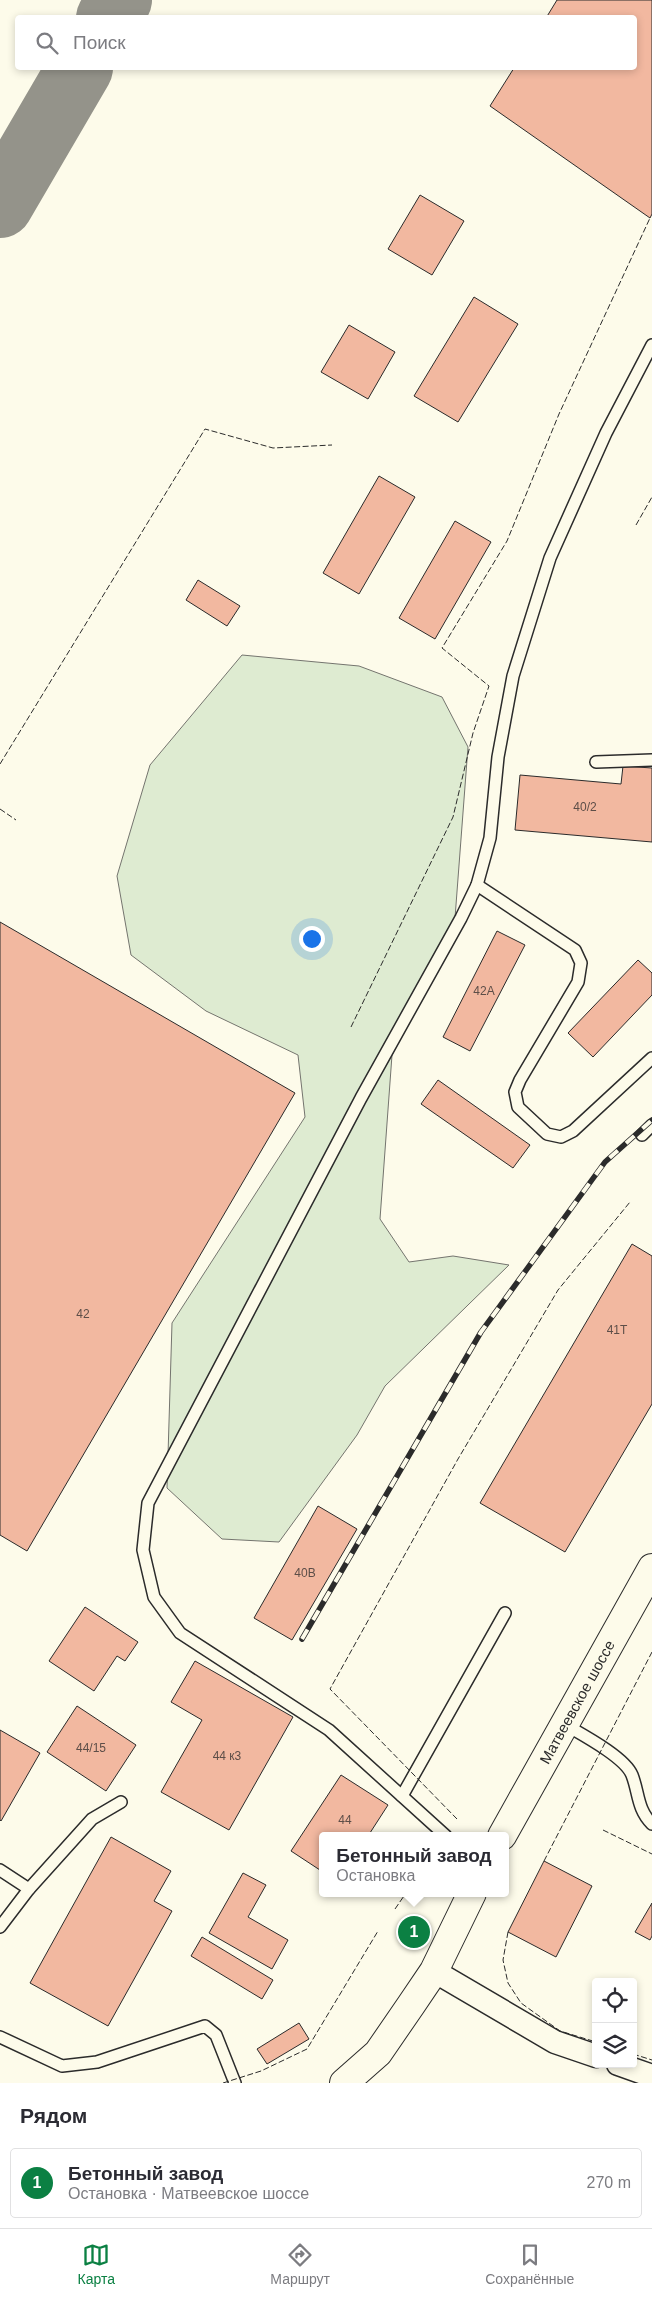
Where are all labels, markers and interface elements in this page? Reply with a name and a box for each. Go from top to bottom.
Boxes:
search box [15,15,637,70]
icon: search [33,29,61,57]
text: Поиск [73,32,126,53]
house number: 40/2 [573,800,597,814]
your location [299,926,325,952]
house number: 42А [473,984,495,998]
house number: 42 [76,1307,90,1321]
house number: 41Т [607,1323,628,1337]
house number: 40В [294,1566,316,1580]
street label: Матвеевское шоссе [536,1637,618,1767]
house number: 44/15 [76,1741,106,1755]
house number: 44 к3 [213,1749,242,1763]
house number: 44 [338,1813,352,1827]
popup [319,1832,509,1897]
text: Бетонный завод [336,1845,492,1866]
text: Остановка [336,1867,415,1884]
pin: 1 [398,1913,430,1951]
map controls [592,1978,637,2068]
button: locate [592,1978,637,2023]
button: layers [592,2023,637,2068]
text: Рядом [20,2104,87,2127]
text: Бетонный завод [68,2163,223,2184]
text: 1 [33,2174,41,2191]
text: 270 m [587,2174,631,2191]
text: Остановка · Матвеевское шоссе [68,2185,309,2202]
tab: Карта [78,2241,115,2287]
tab: Маршрут [270,2241,330,2287]
tab: Сохранённые [485,2241,574,2287]

